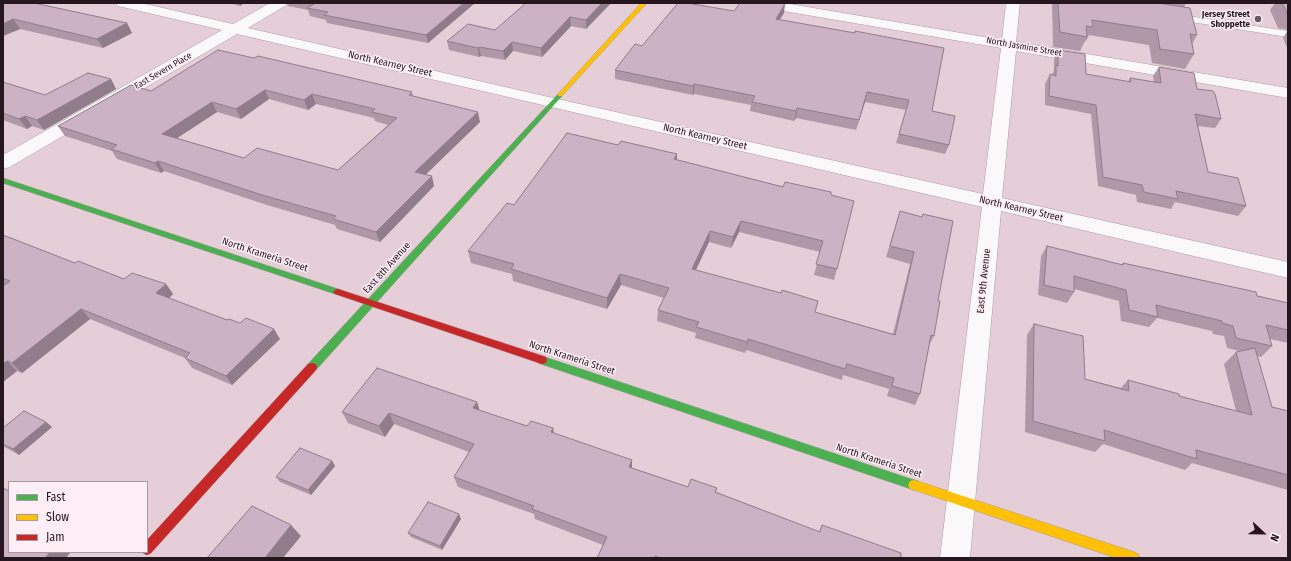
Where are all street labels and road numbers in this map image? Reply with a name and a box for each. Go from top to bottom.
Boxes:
street label: North Jasmine Street [985,35,1063,59]
street label: North Kearney Street [347,49,433,79]
street label: East Severn Place [133,50,193,92]
street label: North Kearney Street [662,122,748,152]
street label: North Kearney Street [978,194,1064,224]
street label: North Krameria Street [221,235,309,275]
street label: East 8th Avenue [361,240,413,296]
street label: East 9th Avenue [975,248,993,314]
street label: North Krameria Street [528,338,616,378]
street label: North Krameria Street [835,441,923,481]

